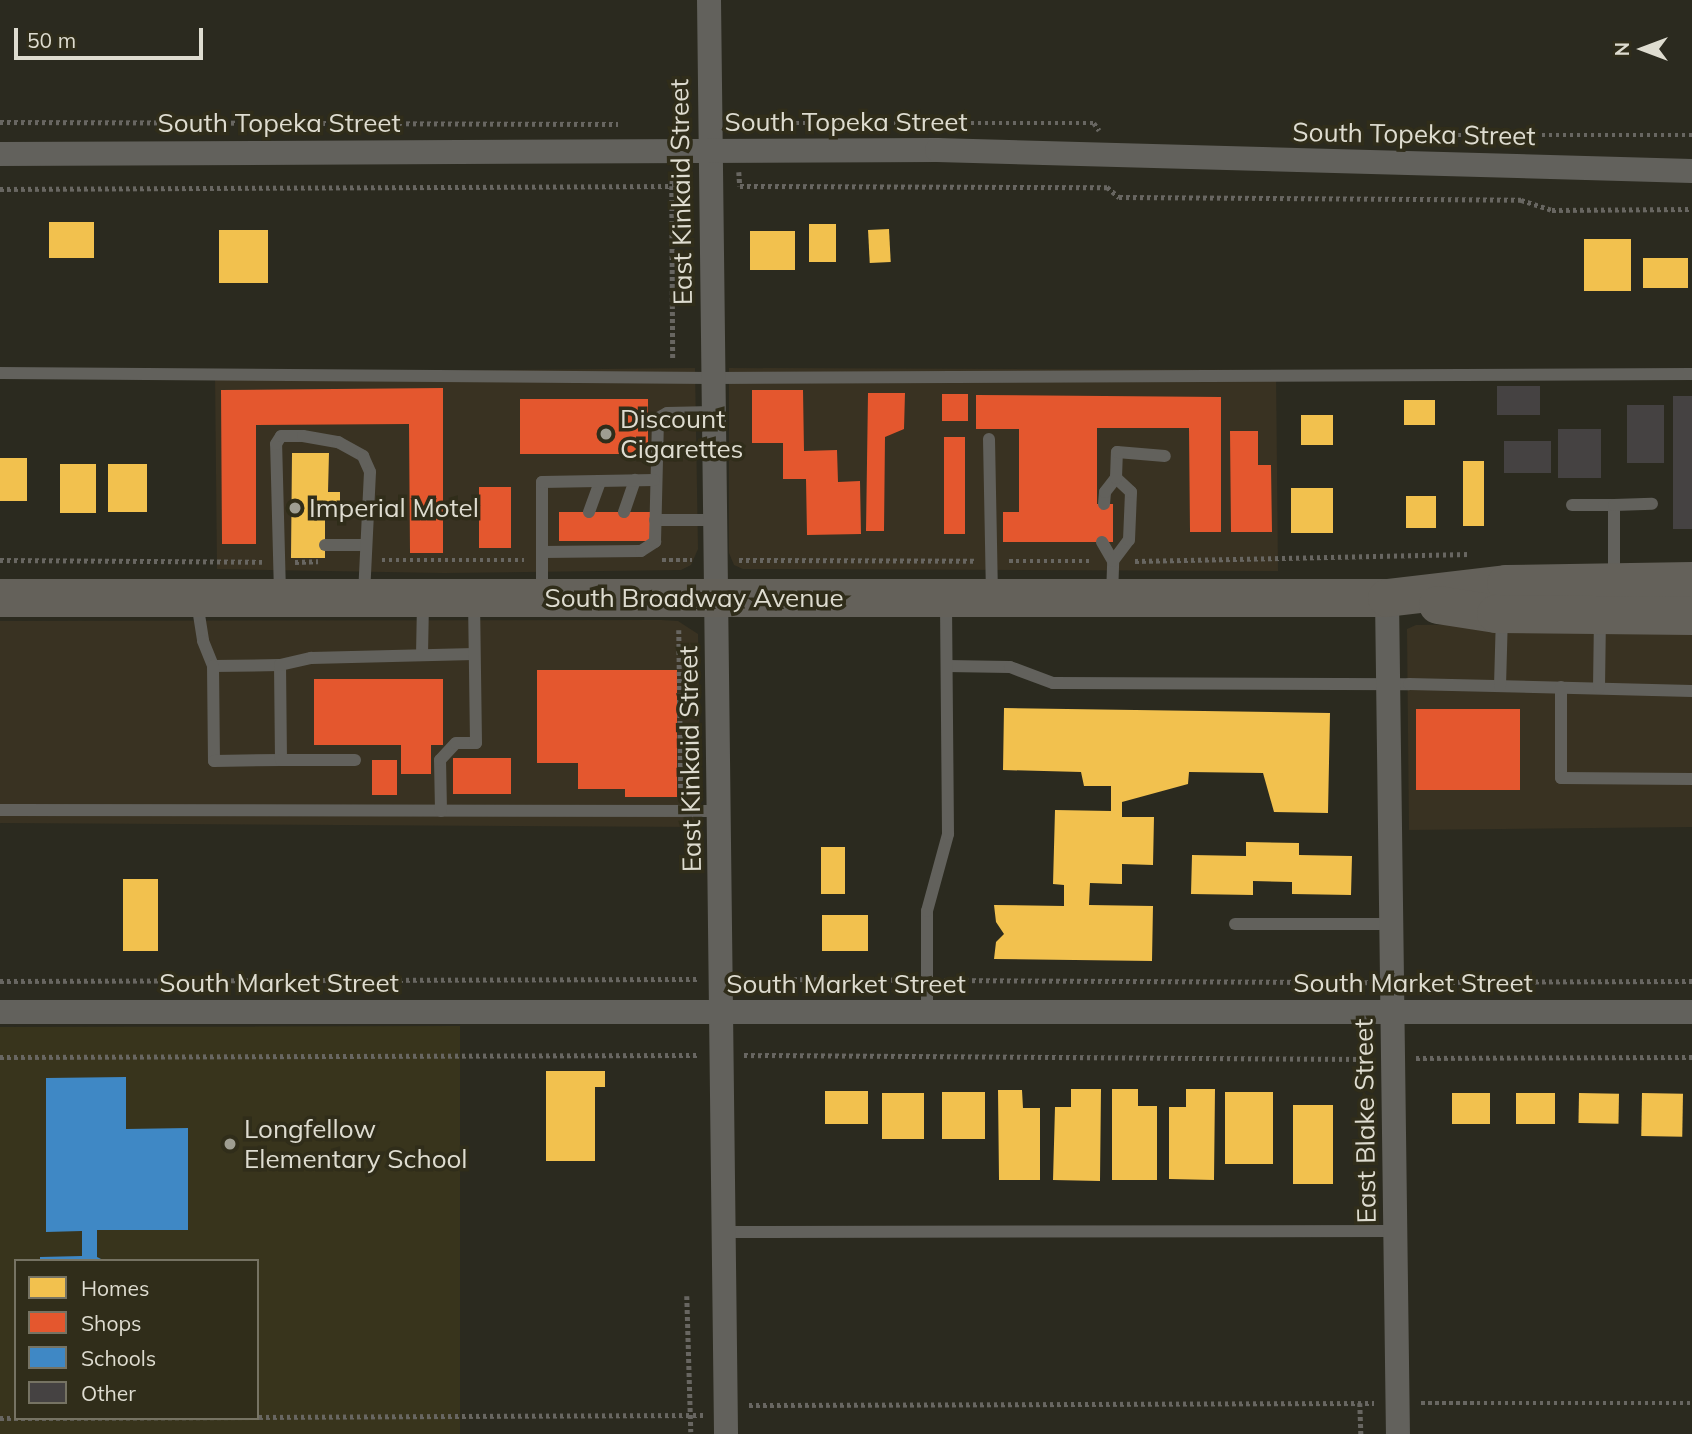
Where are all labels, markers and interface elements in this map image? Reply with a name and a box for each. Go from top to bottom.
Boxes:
scale bar [18,14,206,58]
north arrow [1608,14,1678,84]
text: 50 m [27,27,76,53]
text: N [1610,42,1634,56]
street label: East Kinkaid Street [663,78,699,306]
street label: South Topeka Street [724,106,968,138]
street label: South Topeka Street [157,107,401,139]
street label: South Topeka Street [1292,116,1536,152]
place label: Discount Cigarettes [620,403,743,464]
marker: Discount Cigarettes [598,426,614,442]
place label: Imperial Motel [309,492,479,524]
marker: Imperial Motel [287,500,303,516]
street label: South Broadway Avenue [544,582,844,614]
street label: East Kinkaid Street [672,645,708,873]
street label: South Market Street [159,967,399,999]
street label: South Market Street [1293,967,1533,999]
street label: South Market Street [726,968,966,1000]
street label: East Blake Street [1348,1018,1382,1224]
place label: Longfellow Elementary School [244,1113,468,1174]
marker: Longfellow Elementary School [222,1136,238,1152]
legend [14,1259,259,1420]
text: Homes [81,1275,149,1301]
text: Shops [81,1310,141,1336]
text: Schools [81,1345,156,1371]
text: Other [81,1380,136,1406]

